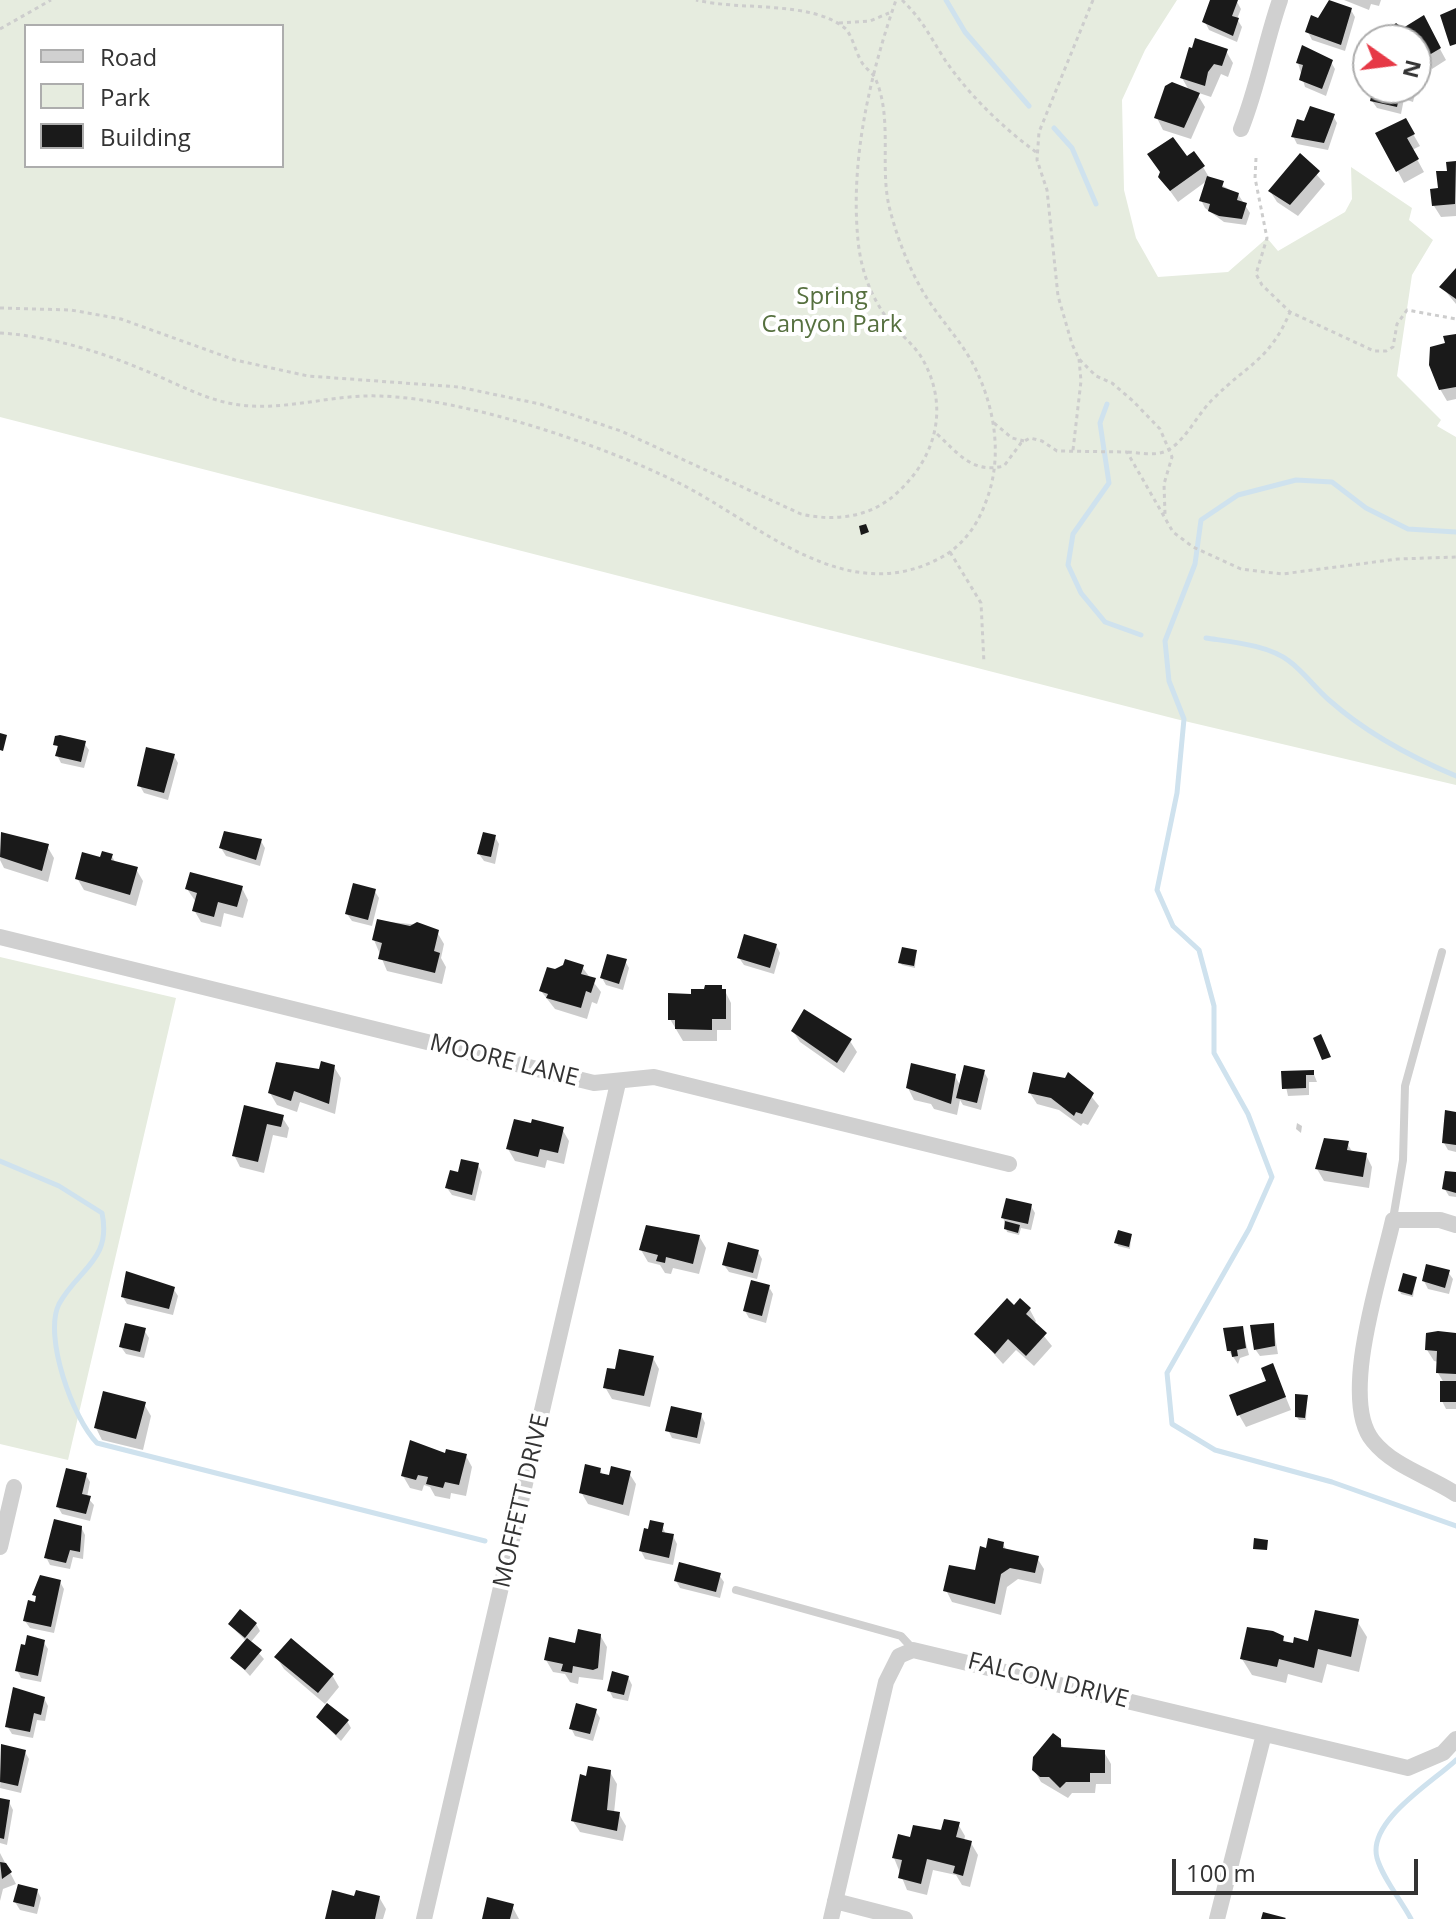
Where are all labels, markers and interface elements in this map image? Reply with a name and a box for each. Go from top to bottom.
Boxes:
legend [24,24,284,168]
north arrow [1352,24,1432,104]
text: Road [100,40,157,73]
text: N [1397,57,1430,82]
text: Park [100,80,150,113]
text: Building [100,120,191,153]
park label: Spring Canyon Park [762,283,902,339]
street label: MOORE LANE [427,1029,581,1093]
street label: MOFFETT DRIVE [488,1411,556,1591]
street label: FALCON DRIVE [965,1647,1131,1715]
scale bar [1176,1843,1422,1893]
text: 100 m [1186,1856,1256,1889]

